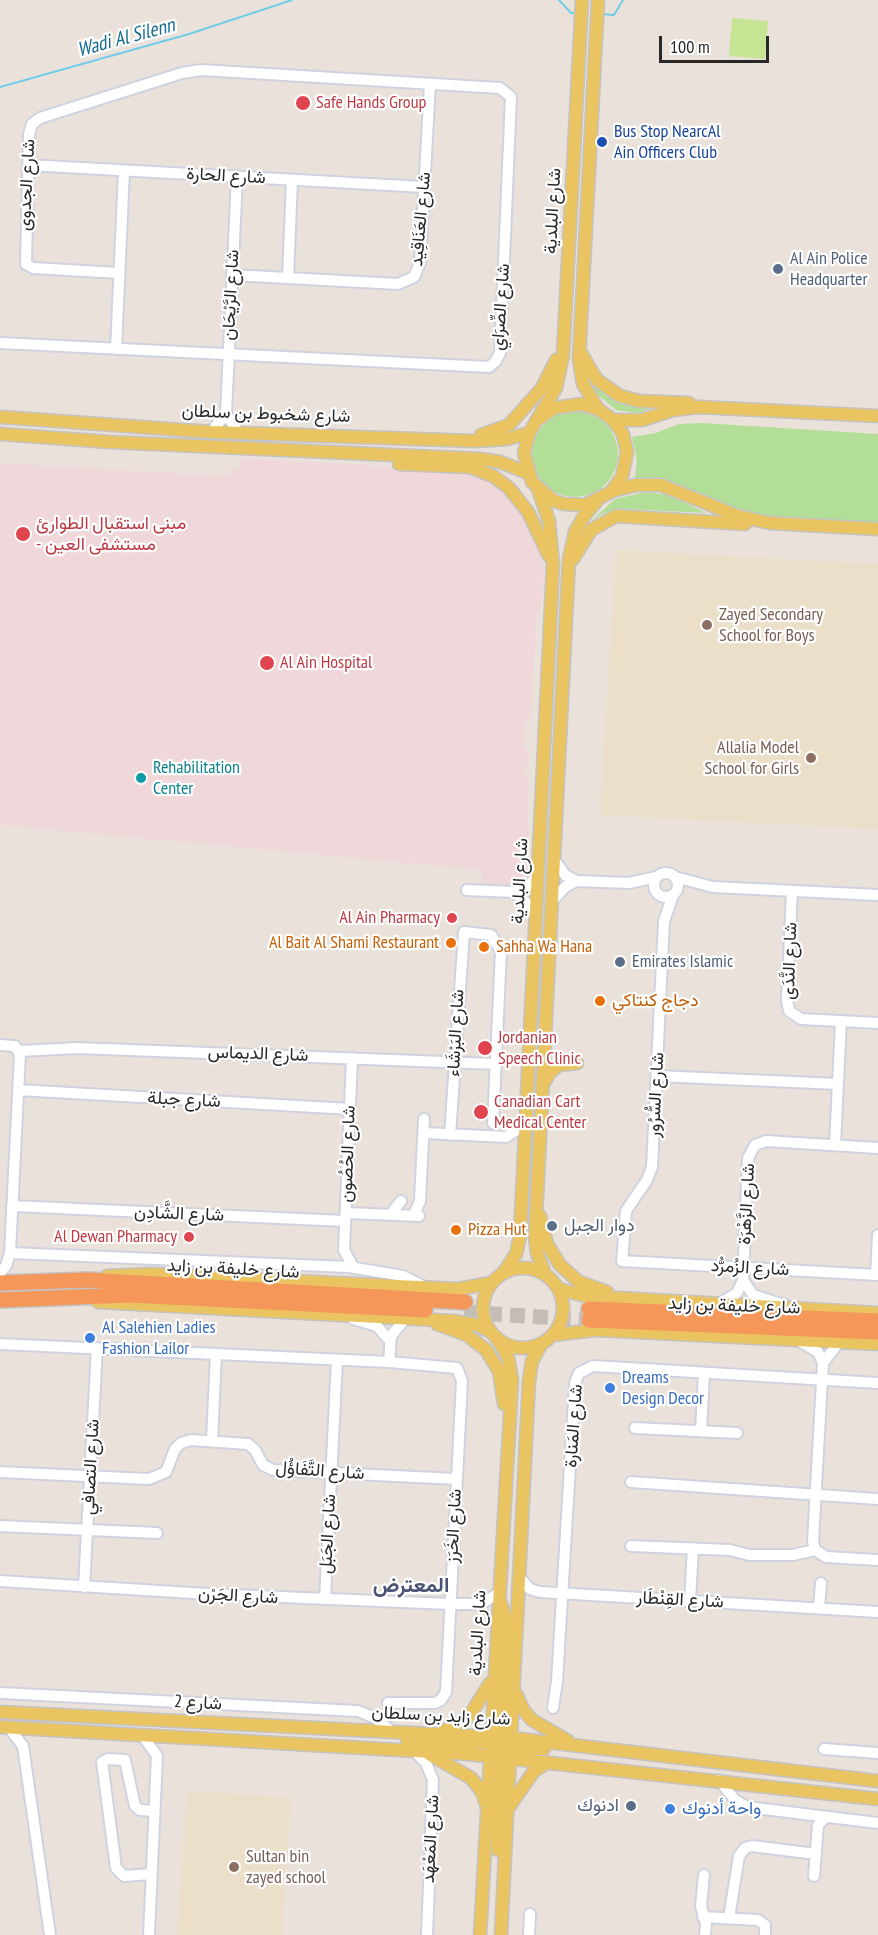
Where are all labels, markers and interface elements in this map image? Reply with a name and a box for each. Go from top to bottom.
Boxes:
water label: Wadi Al Silenn [75,14,177,62]
scale bar [662,24,772,62]
text: 100 m [670,35,710,58]
place label: Safe Hands Group [316,92,426,114]
marker: Safe Hands Group [294,94,312,112]
place label: Bus Stop NearcAl Ain Officers Club [614,121,720,164]
marker: Bus Stop NearcAl Ain Officers Club [595,135,609,149]
street label: شارع الجدوى [14,139,40,231]
street label: شارع الحارة [186,163,266,189]
street label: شارع البلدية [540,168,566,254]
street label: شارع العَنَاقِيد [406,171,436,267]
place label: Al Ain Police Headquarter [790,248,868,290]
street label: شارع الرَّيْحَان [218,249,244,341]
marker: Al Ain Police Headquarter [771,262,785,276]
street label: شارع الصِّرَاي [487,263,515,351]
street label: شارع شخبوط بن سلطان [181,400,351,428]
place label: مبنى استقبال الطوارئ - مستشفى العين [36,513,186,556]
marker: مبنى استقبال الطوارئ - مستشفى العين [14,525,32,543]
place label: Zayed Secondary School for Boys [719,604,823,646]
marker: Zayed Secondary School for Boys [700,618,714,632]
place label: Al Ain Hospital [280,652,372,674]
marker: Al Ain Hospital [258,654,276,672]
place label: Allalia Model School for Girls [704,737,799,780]
marker: Allalia Model School for Girls [804,751,818,765]
place label: Rehabilitation Center [153,757,240,800]
marker: Rehabilitation Center [134,771,148,785]
street label: شارع البلدية [507,838,533,924]
place label: Al Ain Pharmacy [339,907,440,929]
marker: Al Ain Pharmacy [445,911,459,925]
street label: شارع النَّدَى [778,922,802,1000]
place label: Al Bait Al Shami Restaurant [269,932,439,954]
marker: Al Bait Al Shami Restaurant [444,936,458,950]
place label: Sahha Wa Hana [496,936,592,958]
marker: Sahha Wa Hana [477,940,491,954]
place label: Emirates Islamic [632,951,733,973]
marker: Emirates Islamic [613,955,627,969]
street label: شارع البَرْشَاء [443,989,469,1077]
place label: دجاج كنتاكي [612,990,699,1012]
marker: دجاج كنتاكي [593,994,607,1008]
place label: Jordanian Speech Clinic [498,1027,581,1070]
marker: Jordanian Speech Clinic [476,1039,494,1057]
street label: شارع الديماس [207,1041,309,1067]
street label: شارع السُّرُور [643,1052,669,1138]
street label: شارع جبلة [147,1087,221,1113]
place label: Canadian Cart Medical Center [494,1091,586,1134]
marker: Canadian Cart Medical Center [472,1103,490,1121]
street label: شارع الحُصُون [336,1105,360,1203]
street label: شارع الزَّهْرَة [734,1163,760,1245]
street label: شارع الشَّادِن [134,1202,224,1226]
place label: دوار الجبل [564,1215,635,1237]
place label: Pizza Hut [468,1219,526,1241]
marker: دوار الجبل [545,1219,559,1233]
marker: Pizza Hut [449,1223,463,1237]
place label: Al Dewan Pharmacy [54,1226,177,1248]
marker: Al Dewan Pharmacy [182,1230,196,1244]
street label: شارع خليفة بن زايد [166,1255,300,1283]
street label: شارع الزُمرُّد [710,1255,790,1281]
street label: شارع خليفة بن زايد [667,1293,801,1319]
place label: Al Salehien Ladies Fashion Lailor [102,1317,216,1360]
marker: Al Salehien Ladies Fashion Lailor [83,1331,97,1345]
place label: Dreams Design Decor [622,1367,704,1410]
marker: Dreams Design Decor [603,1381,617,1395]
street label: شارع المَنارة [560,1384,588,1468]
street label: شارع التصافي [78,1419,104,1515]
street label: شارع التَّفَاؤُل [275,1457,365,1485]
street label: شارع الخَرَز [441,1488,467,1564]
street label: شارع الجَبَل [315,1494,341,1574]
district label: المعترض [373,1573,449,1599]
street label: شارع الجَرْن [197,1583,279,1609]
street label: شارع القِنْطَار [636,1587,724,1613]
street label: شارع البلدية [465,1590,491,1676]
street label: شارع 2 [173,1691,223,1715]
street label: شارع زايد بن سلطان [371,1702,511,1730]
street label: شارع المَعْهَد [418,1794,444,1884]
place label: ادنوك [577,1795,619,1817]
place label: واحة أدنوك [682,1798,761,1820]
marker: ادنوك [624,1799,638,1813]
marker: واحة أدنوك [663,1802,677,1816]
place label: Sultan bin zayed school [246,1846,326,1888]
marker: Sultan bin zayed school [227,1860,241,1874]

